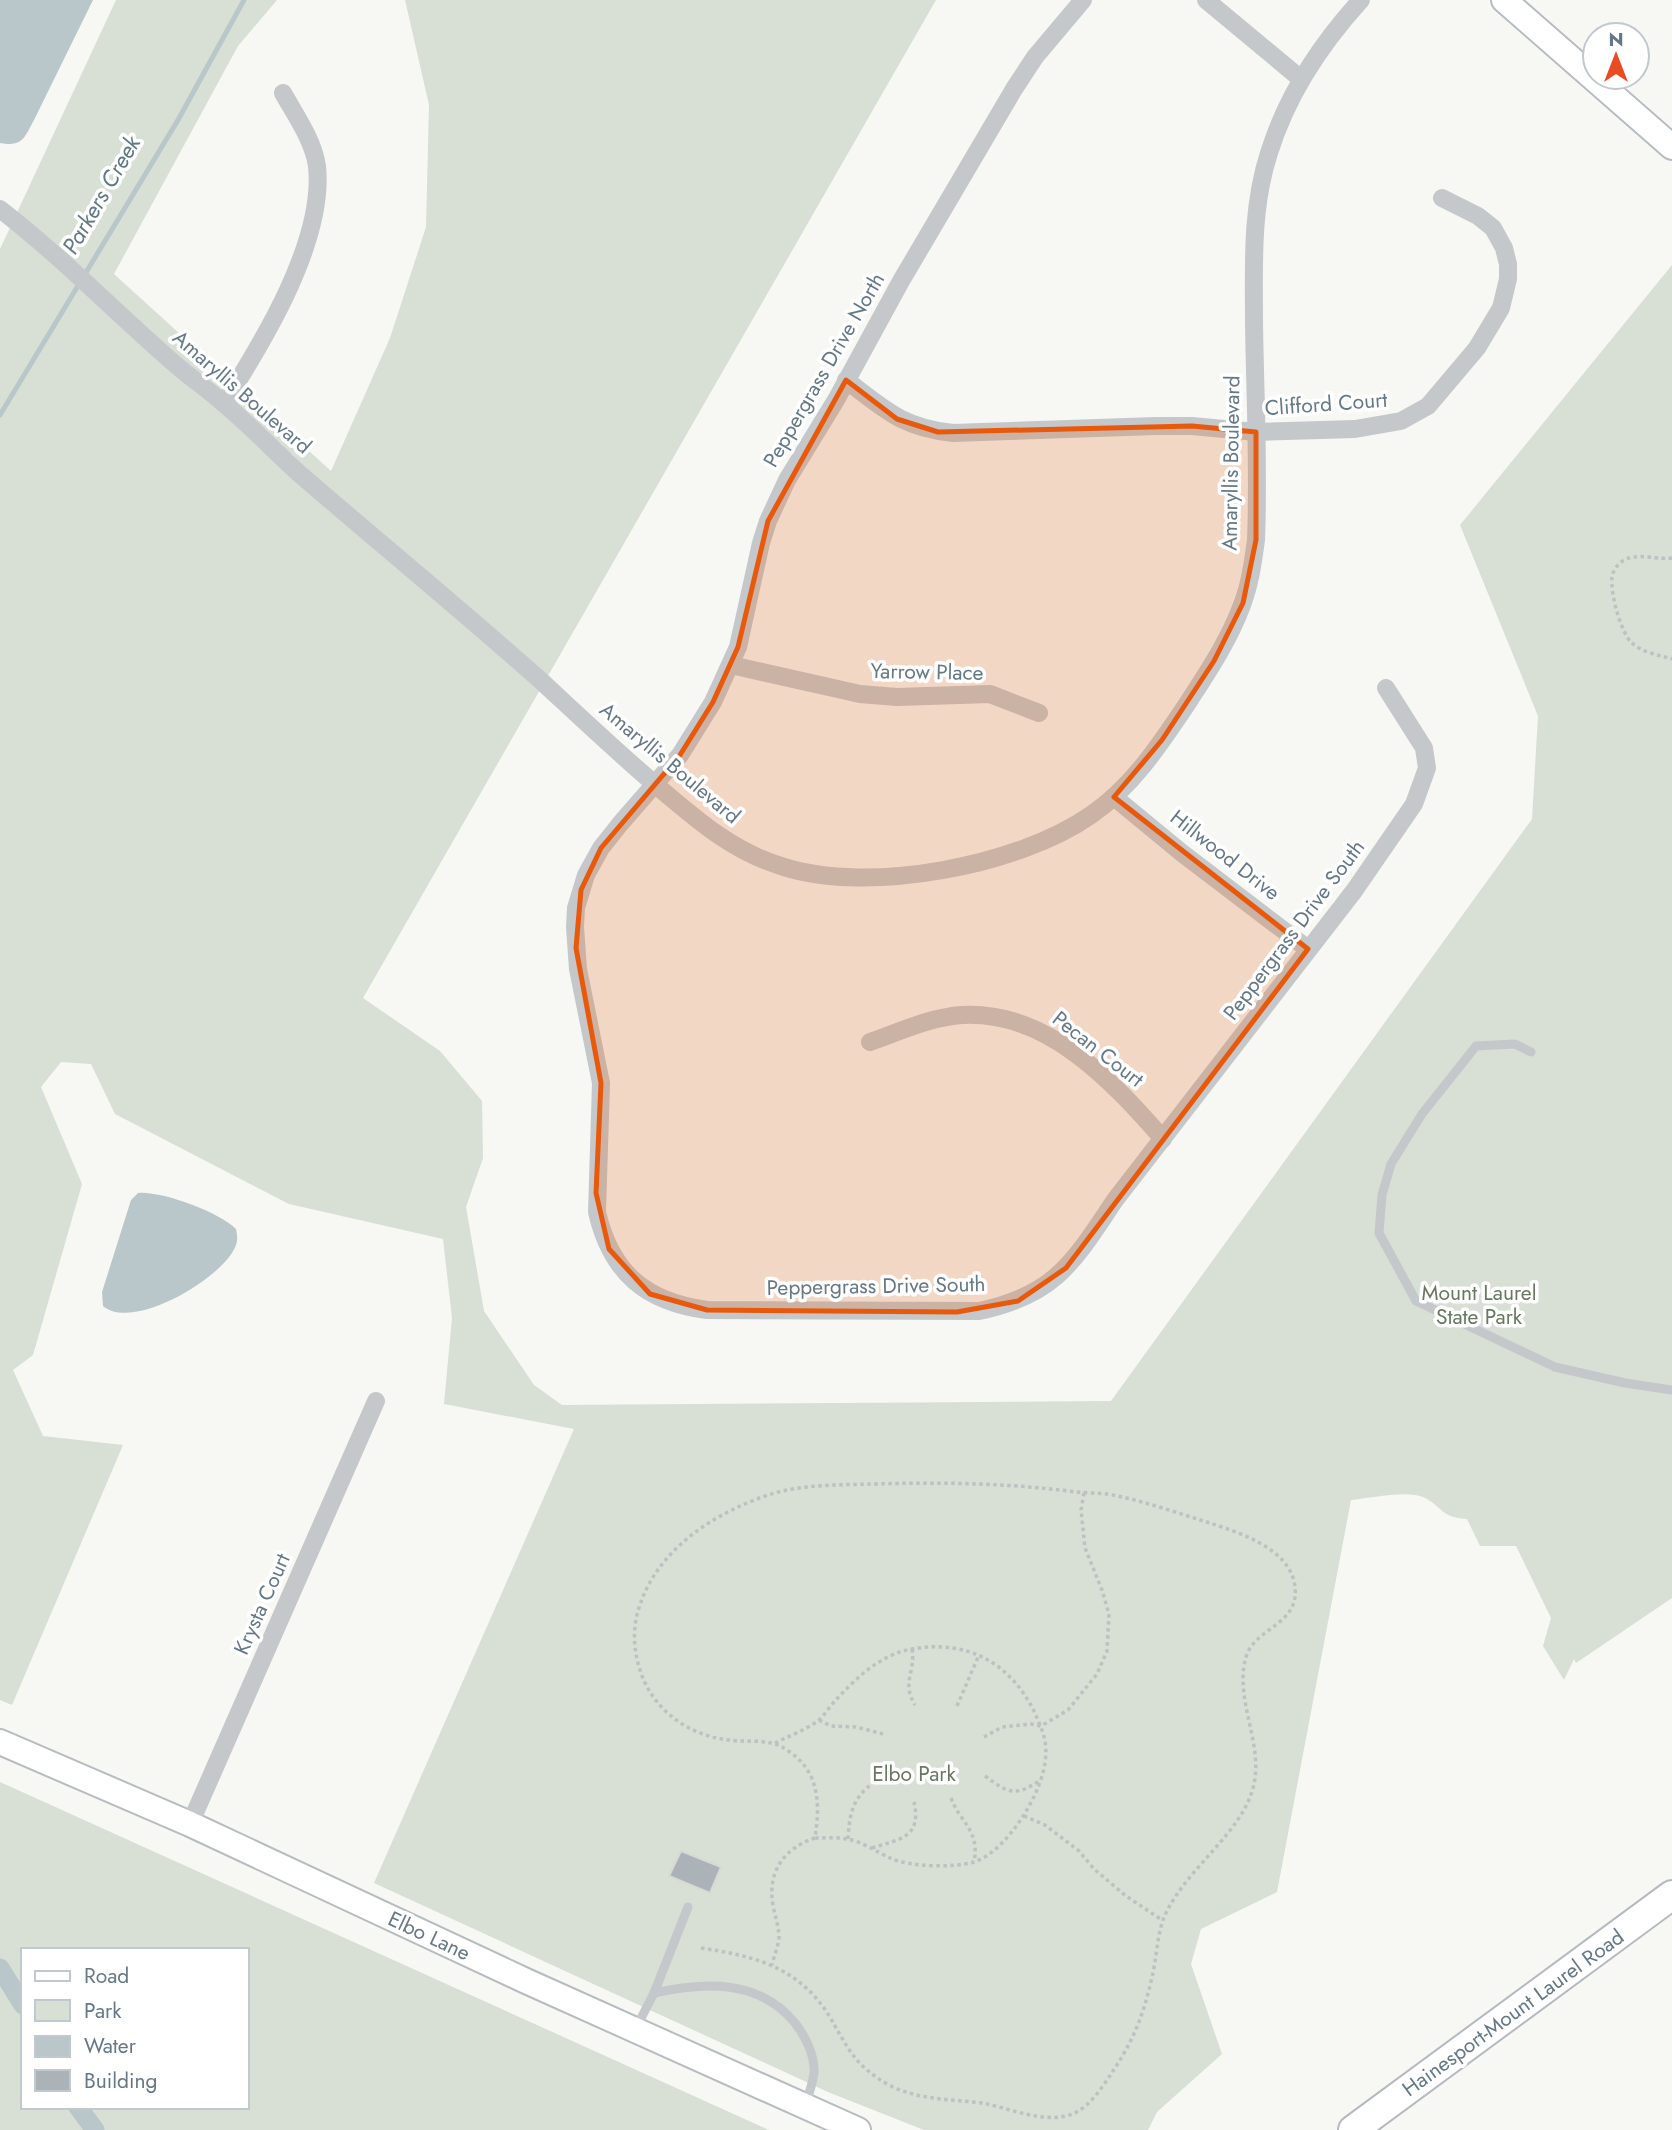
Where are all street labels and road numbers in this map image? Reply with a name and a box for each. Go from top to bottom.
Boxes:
street label: Peppergrass Drive North [756,267,892,473]
street label: Amaryllis Boulevard [166,323,318,461]
street label: Amaryllis Boulevard [1214,375,1248,551]
street label: Clifford Court [1264,385,1388,423]
street label: Yarrow Place [870,656,984,688]
street label: Amaryllis Boulevard [593,695,747,831]
street label: Hillwood Drive [1164,803,1286,908]
street label: Peppergrass Drive South [1216,834,1372,1026]
street label: Pecan Court [1046,1004,1150,1094]
street label: Peppergrass Drive South [766,1269,986,1303]
street label: Krysta Court [226,1549,298,1659]
street label: Elbo Lane [383,1904,475,1968]
street label: Hainesport-Mount Laurel Road [1396,1922,1630,2104]

